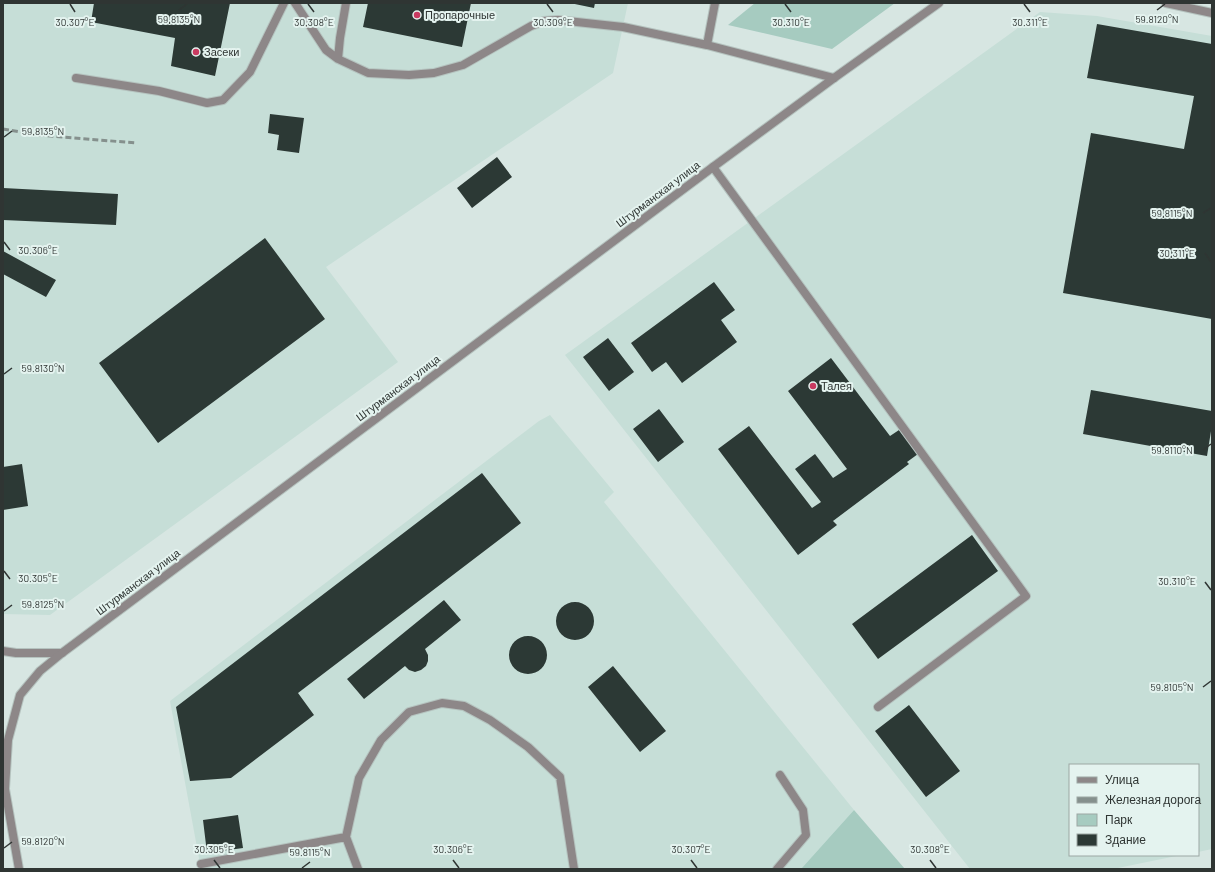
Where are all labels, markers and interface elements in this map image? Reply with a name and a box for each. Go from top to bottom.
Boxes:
place label: Пропарочные [425,8,495,21]
marker: Пропарочные [412,10,422,20]
text: 59.8135°N [158,13,200,25]
text: 59.8120°N [1135,13,1179,25]
text: 30.307°E [56,16,94,28]
text: 30.308°E [294,16,334,28]
text: 30.309°E [533,16,573,28]
text: 30.310°E [772,16,810,28]
text: 30.311°E [1012,16,1048,28]
place label: Засеки [204,45,239,58]
marker: Засеки [191,47,201,57]
text: 59.8135°N [22,125,64,137]
street label: Штурманская улица [613,157,703,229]
text: 59.8115°N [1152,207,1192,219]
text: 30.306°E [18,244,58,256]
text: 30.311°E [1159,247,1195,259]
street label: Штурманская улица [353,351,443,423]
text: 59.8130°N [22,362,64,374]
place label: Талея [821,379,852,392]
marker: Талея [808,381,818,391]
text: 59.8110°N [1151,444,1193,456]
street label: Штурманская улица [93,545,183,617]
text: 30.305°E [18,572,58,584]
text: 30.310°E [1158,575,1196,587]
text: 59.8125°N [22,598,64,610]
text: 59.8105°N [1151,681,1193,693]
legend [1069,764,1199,856]
text: Улица [1105,772,1139,787]
text: Железная дорога [1105,792,1201,807]
text: Парк [1105,812,1133,827]
text: Здание [1105,832,1146,847]
text: 59.8120°N [21,835,65,847]
text: 30.305°E [194,843,234,855]
text: 30.306°E [433,843,473,855]
text: 30.307°E [672,843,710,855]
text: 30.308°E [910,843,950,855]
text: 59.8115°N [290,846,330,858]

